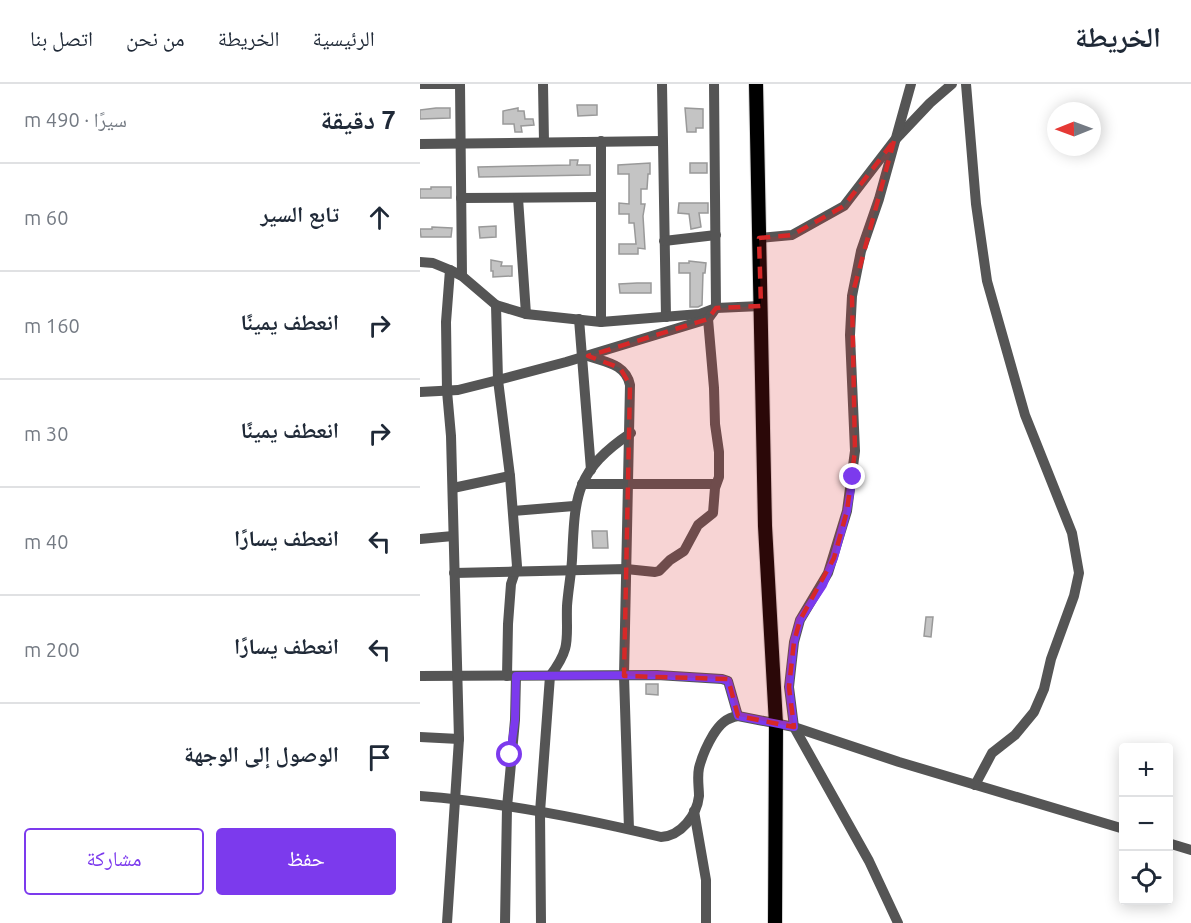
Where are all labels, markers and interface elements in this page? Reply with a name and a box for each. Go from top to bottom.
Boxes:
text: الخريطة [1075,21,1161,52]
text: اتصل بنا [30,26,93,50]
text: من نحن [126,26,185,50]
text: الخريطة [218,26,280,50]
text: الرئيسية [313,26,375,50]
north arrow [1047,102,1101,156]
text: 7 دقيقة [321,105,396,134]
text: سيرًا · 490 m [24,108,127,131]
text: تابع السير [260,201,339,226]
icon: ahead [363,201,396,234]
text: 60 m [24,206,68,229]
text: انعطف يمينًا [240,309,339,334]
icon: right [363,309,396,342]
text: 160 m [24,314,80,337]
text: انعطف يمينًا [240,417,339,442]
icon: right [363,417,396,450]
text: 30 m [24,422,68,445]
route end [839,463,865,489]
text: انعطف يسارًا [234,525,339,550]
icon: left [363,525,396,558]
text: 40 m [24,530,68,553]
text: انعطف يسارًا [234,633,339,658]
icon: left [363,633,396,666]
text: 200 m [24,638,80,661]
text: الوصول إلى الوجهة [184,741,339,766]
icon: arrive [363,741,396,774]
route start [496,741,522,767]
map controls [1119,743,1173,905]
button: + [1119,743,1173,797]
button: − [1119,797,1173,851]
button: مشاركة [24,828,204,895]
button: حفظ [216,828,396,895]
button: locate [1119,851,1173,905]

